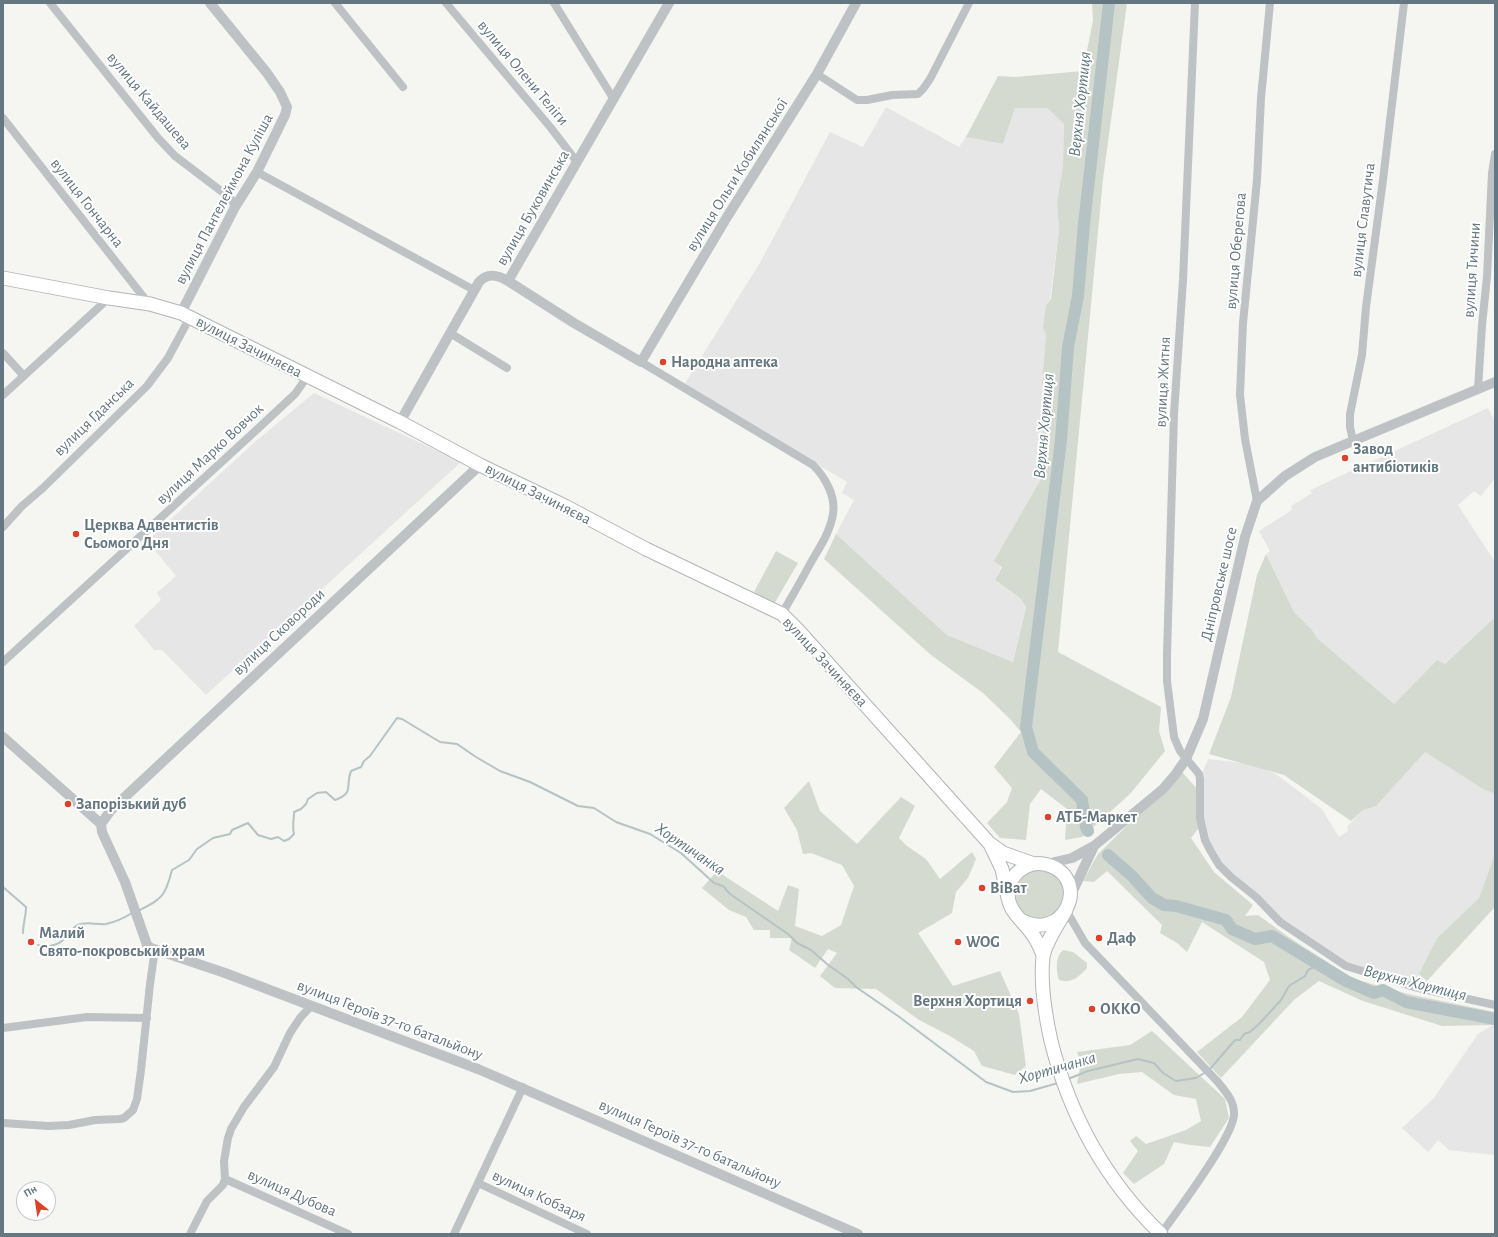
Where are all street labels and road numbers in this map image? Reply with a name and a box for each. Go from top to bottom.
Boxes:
street label: вулиця Олени Теліги [473,16,573,130]
street label: вулиця Кайдашева [103,48,195,154]
street label: вулиця Ольги Кобилянської [682,95,792,255]
street label: вулиця Пантелеймона Куліша [171,110,277,288]
street label: вулиця Буковинська [492,147,574,269]
street label: вулиця Гончарна [46,154,128,252]
street label: вулиця Славутича [1346,162,1380,278]
street label: вулиця Оберегова [1221,192,1251,310]
street label: вулиця Тичини [1459,222,1485,318]
street label: вулиця Зачиняєва [193,312,305,382]
street label: вулиця Житня [1151,336,1175,428]
street label: вулиця Гданська [50,374,138,460]
street label: вулиця Марко Вовчок [152,399,268,509]
street label: вулиця Зачиняєва [482,459,594,529]
street label: Дніпровське шосе [1197,525,1241,643]
street label: вулиця Сковороди [229,584,329,680]
street label: вулиця Зачиняєва [778,613,872,711]
street label: вулиця Героїв 37-го батальйону [294,976,486,1064]
street label: вулиця Героїв 37-го батальйону [596,1095,784,1193]
street label: вулиця Дубова [245,1165,339,1221]
street label: вулиця Кобзаря [489,1166,589,1226]

